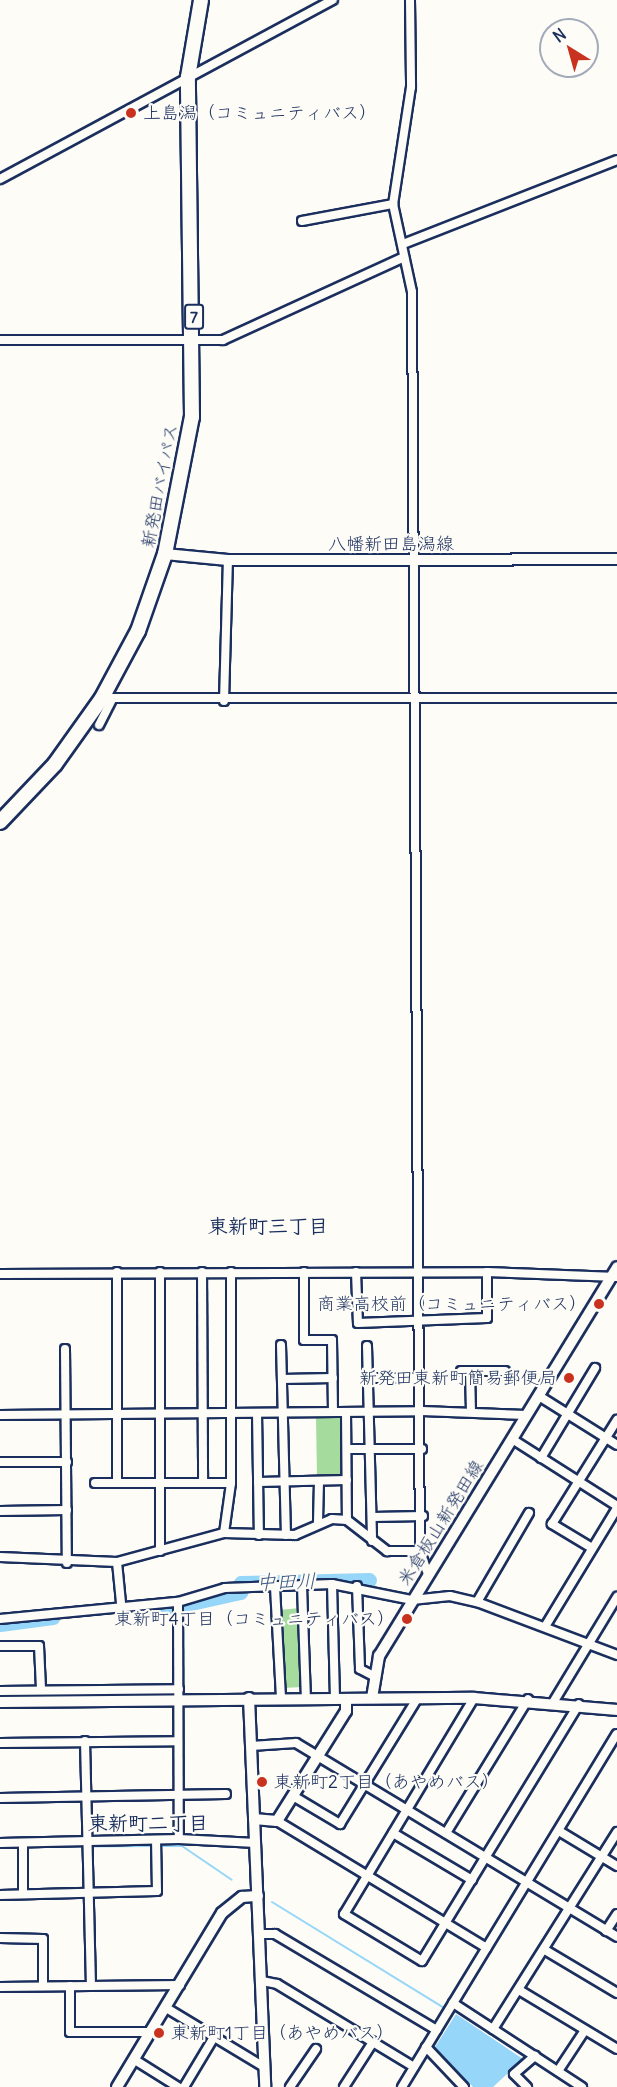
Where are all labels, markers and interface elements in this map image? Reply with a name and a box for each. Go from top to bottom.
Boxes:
north arrow [539,18,599,78]
text: N [549,24,570,47]
place label: 上島潟（コミュニティバス） [143,102,377,124]
marker: 上島潟（コミュニティバス） [124,106,138,120]
road number: 7 [184,304,204,330]
street label: 新発田バイパス [137,422,183,550]
street label: 八幡新田島潟線 [328,533,454,555]
district label: 東新町三丁目 [208,1213,328,1237]
place label: 商業高校前（コミュニティバス） [317,1293,587,1315]
marker: 商業高校前（コミュニティバス） [592,1297,606,1311]
place label: 新発田東新町簡易郵便局 [359,1367,557,1389]
marker: 新発田東新町簡易郵便局 [562,1371,576,1385]
street label: 米倉板山新発田線 [394,1456,488,1590]
water label: 中田川 [256,1568,316,1594]
place label: 東新町4丁目（コミュニティバス） [115,1608,395,1630]
marker: 東新町4丁目（コミュニティバス） [400,1612,414,1626]
place label: 東新町2丁目（あやめバス） [274,1771,500,1793]
marker: 東新町2丁目（あやめバス） [255,1775,269,1789]
district label: 東新町二丁目 [88,1810,208,1834]
place label: 東新町1丁目（あやめバス） [171,2022,394,2044]
marker: 東新町1丁目（あやめバス） [152,2026,166,2040]

